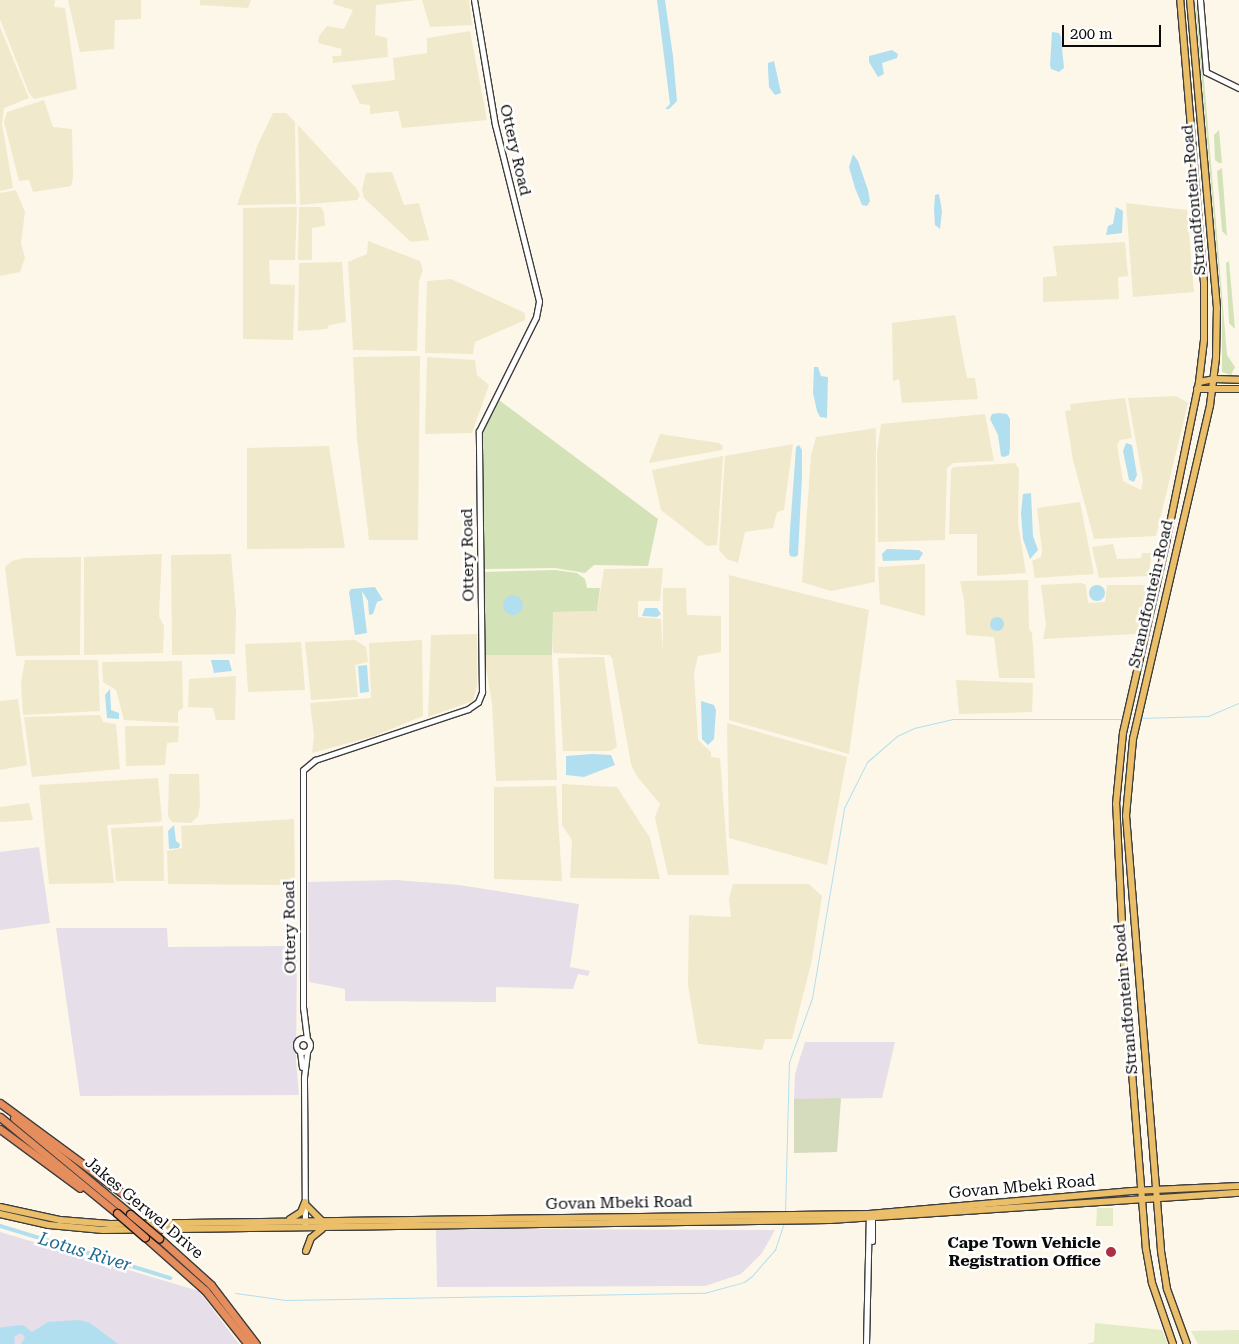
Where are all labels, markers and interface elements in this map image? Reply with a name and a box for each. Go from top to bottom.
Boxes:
scale bar [1064,15,1163,47]
text: 200 m [1070,25,1113,43]
street label: Ottery Road [495,102,535,198]
street label: Strandfontein Road [1178,124,1210,276]
street label: Ottery Road [458,508,478,602]
street label: Strandfontein Road [1125,518,1177,670]
street label: Ottery Road [280,880,300,974]
street label: Strandfontein Road [1110,923,1142,1075]
street label: Jakes Gerwel Drive [81,1153,207,1263]
street label: Govan Mbeki Road [948,1171,1096,1203]
street label: Govan Mbeki Road [545,1192,693,1214]
water label: Lotus River [36,1228,134,1276]
place label: Cape Town Vehicle Registration Office [947,1233,1101,1271]
marker: Cape Town Vehicle Registration Office [1105,1246,1117,1258]

